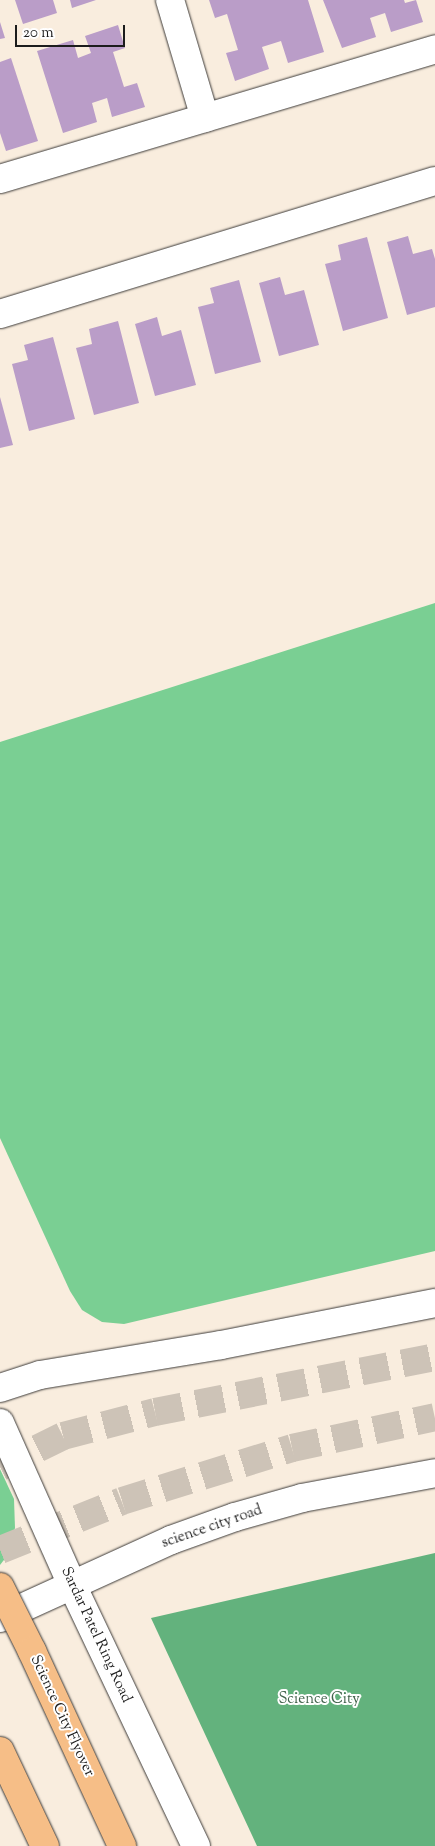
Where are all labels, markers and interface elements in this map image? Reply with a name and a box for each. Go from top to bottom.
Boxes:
scale bar [18,15,128,47]
text: 20 m [23,23,54,44]
street label: science city road [159,1501,265,1553]
street label: Sardar Patel Ring Road [57,1564,135,1706]
street label: Science City Flyover [26,1652,98,1780]
park label: Science City [278,1691,360,1709]

